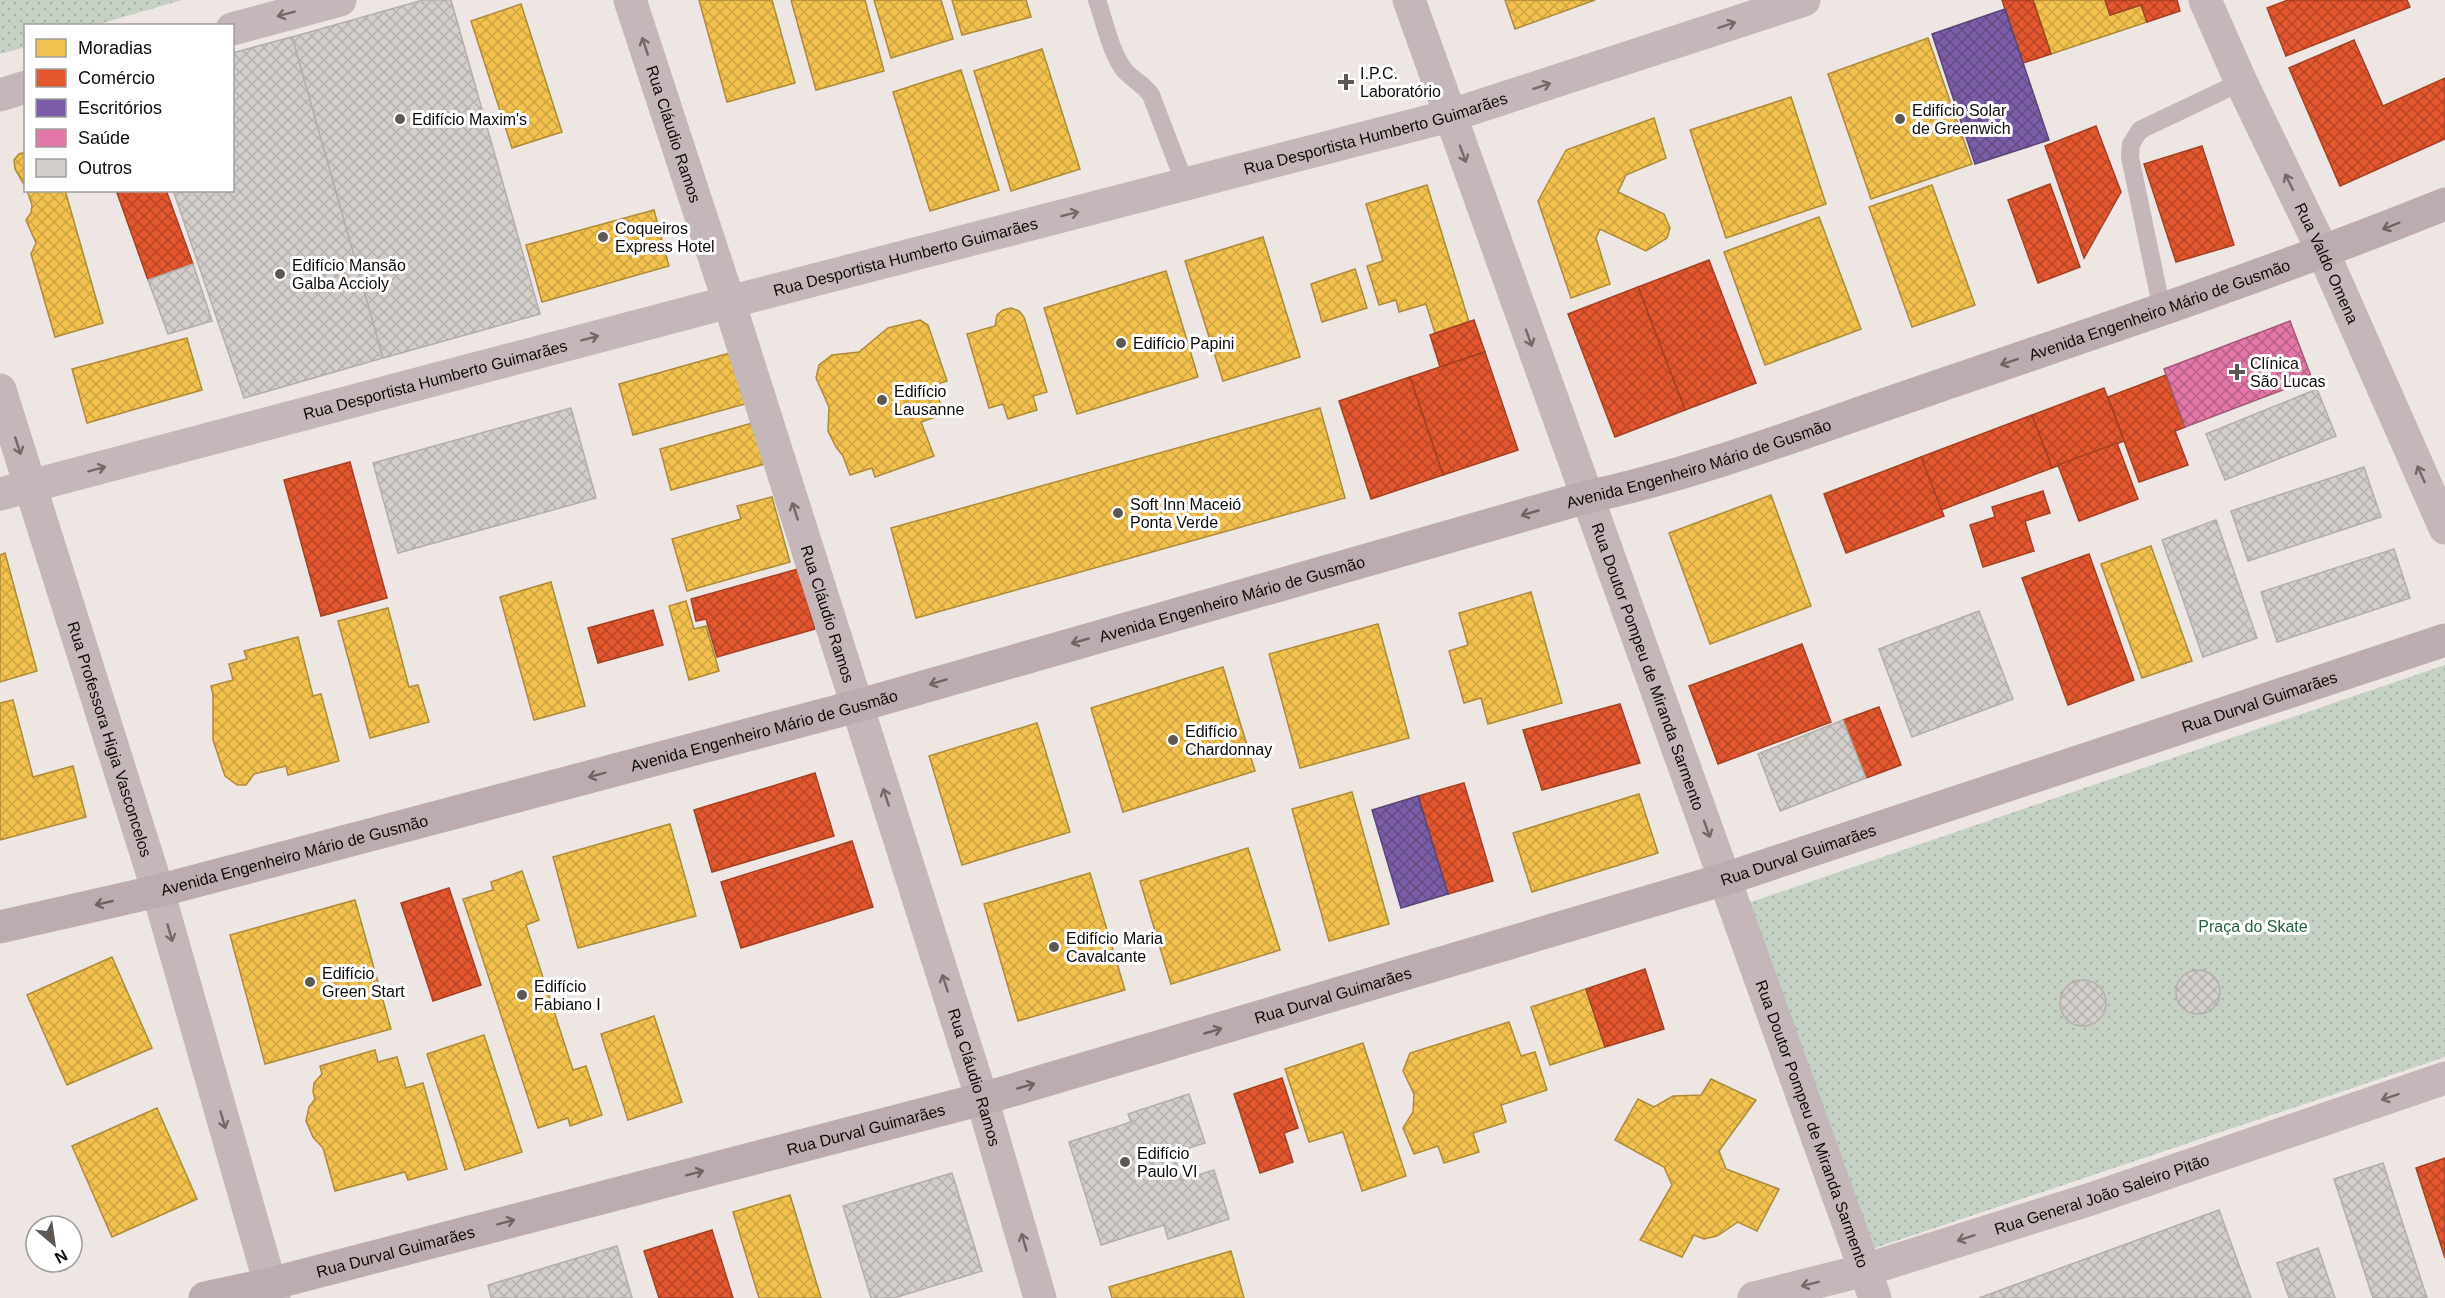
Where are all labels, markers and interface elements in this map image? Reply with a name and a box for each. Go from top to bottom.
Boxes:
one-way arrow [277,9,296,21]
one-way arrow [1717,19,1736,30]
legend [24,24,234,192]
one-way arrow [639,37,650,56]
text: Moradias [78,38,152,58]
street label: Rua Cláudio Ramos [643,63,704,205]
place label: I.P.C. Laboratório [1360,65,1441,100]
text: Comércio [78,68,155,88]
marker: I.P.C. Laboratório [1337,73,1355,91]
one-way arrow [1532,79,1551,90]
street label: Rua Desportista Humberto Guimarães [1242,90,1509,178]
text: Escritórios [78,98,162,118]
place label: Edifício Solar de Greenwich [1912,102,2011,137]
place label: Edifício Maxim's [412,111,527,128]
marker: Edifício Maxim's [393,112,407,126]
marker: Edifício Solar de Greenwich [1893,112,1907,126]
text: Saúde [78,128,130,148]
one-way arrow [1459,145,1470,163]
text: Outros [78,158,132,178]
one-way arrow [2282,173,2294,191]
street label: Rua Valdo Omena [2292,200,2361,326]
one-way arrow [1060,207,1079,219]
street label: Rua Desportista Humberto Guimarães [772,215,1039,299]
place label: Coqueiros Express Hotel [615,220,715,255]
one-way arrow [2382,221,2400,232]
marker: Coqueiros Express Hotel [596,230,610,244]
street label: Avenida Engenheiro Mário de Gusmão [2027,256,2293,364]
place label: Edifício Mansão Galba Accioly [292,257,406,292]
marker: Edifício Mansão Galba Accioly [273,267,287,281]
one-way arrow [1525,328,1536,347]
one-way arrow [580,332,599,344]
place label: Edifício Papini [1133,335,1234,352]
marker: Edifício Papini [1114,336,1128,350]
street label: Rua Desportista Humberto Guimarães [301,337,569,423]
place label: Clínica São Lucas [2250,355,2326,390]
one-way arrow [2000,357,2019,368]
marker: Clínica São Lucas [2228,363,2246,381]
place label: Edifício Lausanne [894,383,964,418]
marker: Edifício Lausanne [875,393,889,407]
street label: Avenida Engenheiro Mário de Gusmão [1564,416,1833,512]
one-way arrow [13,436,24,455]
one-way arrow [87,463,106,475]
one-way arrow [2415,466,2427,484]
place label: Soft Inn Maceió Ponta Verde [1130,496,1241,531]
one-way arrow [789,502,800,521]
marker: Soft Inn Maceió Ponta Verde [1111,506,1125,520]
one-way arrow [1521,508,1540,519]
street label: Rua Doutor Pompeu de Miranda Sarmento [1588,520,1707,813]
street label: Rua Cláudio Ramos [798,543,857,685]
street label: Avenida Engenheiro Mário de Gusmão [1097,553,1367,645]
street label: Rua Professora Higia Vasconcelos [64,619,155,859]
one-way arrow [1071,636,1090,647]
street label: Rua Durval Guimarães [2180,668,2339,736]
one-way arrow [929,677,948,688]
street label: Avenida Engenheiro Mário de Gusmão [629,687,900,775]
place label: Edifício Chardonnay [1185,723,1272,758]
marker: Edifício Chardonnay [1166,733,1180,747]
one-way arrow [588,769,607,781]
one-way arrow [880,788,891,807]
street label: Avenida Engenheiro Mário de Gusmão [159,812,430,899]
one-way arrow [1702,819,1713,838]
street label: Rua Durval Guimarães [1718,822,1878,889]
one-way arrow [94,898,113,910]
park label: Praça do Skate [2198,918,2308,935]
one-way arrow [165,923,176,942]
place label: Edifício Maria Cavalcante [1066,930,1163,965]
marker: Edifício Maria Cavalcante [1047,940,1061,954]
street label: Rua Durval Guimarães [1252,964,1413,1027]
place label: Edifício Green Start [322,965,405,1000]
one-way arrow [939,974,950,993]
marker: Edifício Green Start [303,975,317,989]
place label: Edifício Fabiano I [534,978,601,1013]
street label: Rua Doutor Pompeu de Miranda Sarmento [1753,978,1871,1270]
marker: Edifício Fabiano I [515,988,529,1002]
street label: Rua Cláudio Ramos [945,1006,1003,1148]
one-way arrow [1203,1025,1222,1036]
one-way arrow [1016,1080,1035,1091]
one-way arrow [2381,1092,2400,1103]
street label: Rua Durval Guimarães [785,1101,947,1158]
one-way arrow [218,1110,230,1129]
place label: Edifício Paulo VI [1137,1145,1197,1180]
street label: Rua General João Saleiro Pitão [1992,1151,2212,1238]
marker: Edifício Paulo VI [1118,1155,1132,1169]
one-way arrow [685,1167,704,1179]
north arrow [24,1214,84,1274]
one-way arrow [496,1216,515,1228]
street label: Rua Durval Guimarães [315,1223,476,1281]
one-way arrow [1018,1233,1029,1252]
one-way arrow [1957,1234,1976,1245]
text: N [52,1246,70,1267]
one-way arrow [1801,1279,1820,1291]

